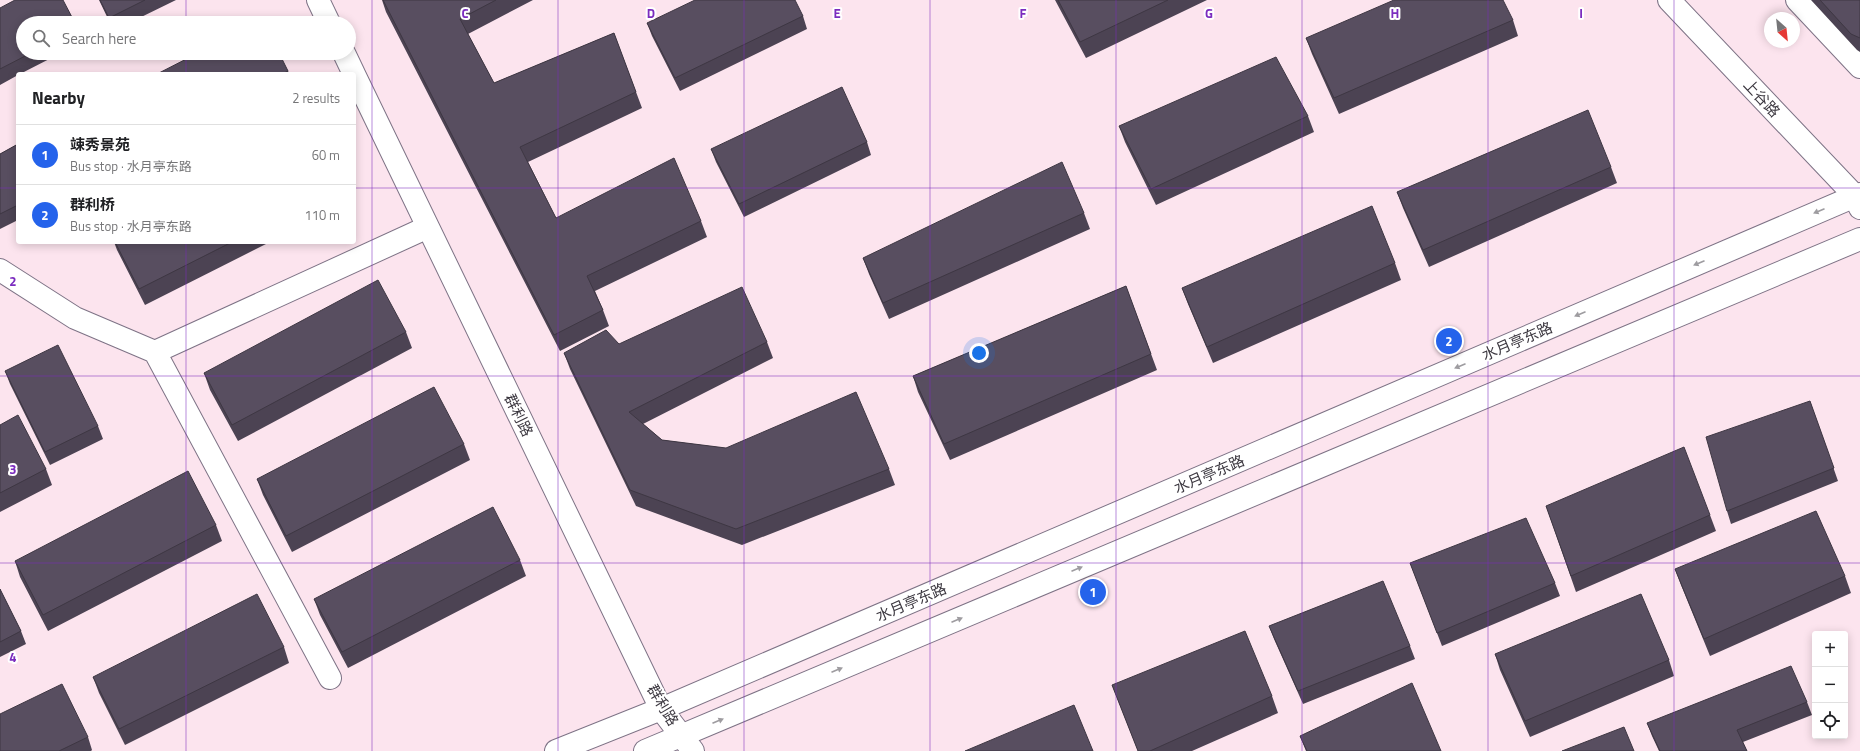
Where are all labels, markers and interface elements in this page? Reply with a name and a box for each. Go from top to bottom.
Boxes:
text: C [461,3,469,23]
text: D [647,3,655,23]
text: E [833,3,841,23]
text: F [1020,3,1027,23]
text: G [1205,3,1213,23]
text: H [1391,3,1399,23]
text: I [1579,3,1583,23]
north arrow [1764,12,1800,48]
search box [16,16,356,60]
icon: search [30,27,52,49]
text: Search here [62,27,136,50]
street label: 上谷路 [1738,74,1786,122]
text: Nearby [32,85,85,111]
text: 2 results [292,88,340,108]
text: 竦秀景苑 [70,133,130,156]
text: 1 [41,145,49,165]
text: 60 m [312,145,340,165]
text: Bus stop · 水月亭东路 [70,156,192,176]
text: 群利桥 [70,193,115,216]
text: 2 [41,205,49,225]
text: 110 m [304,205,340,225]
one-way arrow [1812,209,1824,215]
text: Bus stop · 水月亭东路 [70,216,192,236]
one-way arrow [1694,260,1705,266]
text: 2 [9,271,17,291]
one-way arrow [1574,311,1585,317]
street label: 水月亭东路 [1478,316,1556,366]
pin: 2 [1436,326,1462,356]
your location [969,343,989,363]
one-way arrow [1454,363,1466,369]
street label: 群利路 [499,390,539,440]
street label: 水月亭东路 [1170,449,1248,499]
text: 3 [9,459,17,479]
one-way arrow [1071,566,1083,572]
street label: 水月亭东路 [872,577,950,627]
pin: 1 [1080,577,1106,607]
one-way arrow [952,617,963,623]
map controls [1812,631,1848,739]
button: + [1812,631,1848,667]
text: 4 [9,647,17,667]
one-way arrow [832,667,844,673]
button: − [1812,667,1848,703]
street label: 群利路 [642,680,684,730]
button: locate [1812,703,1848,739]
one-way arrow [712,718,723,724]

